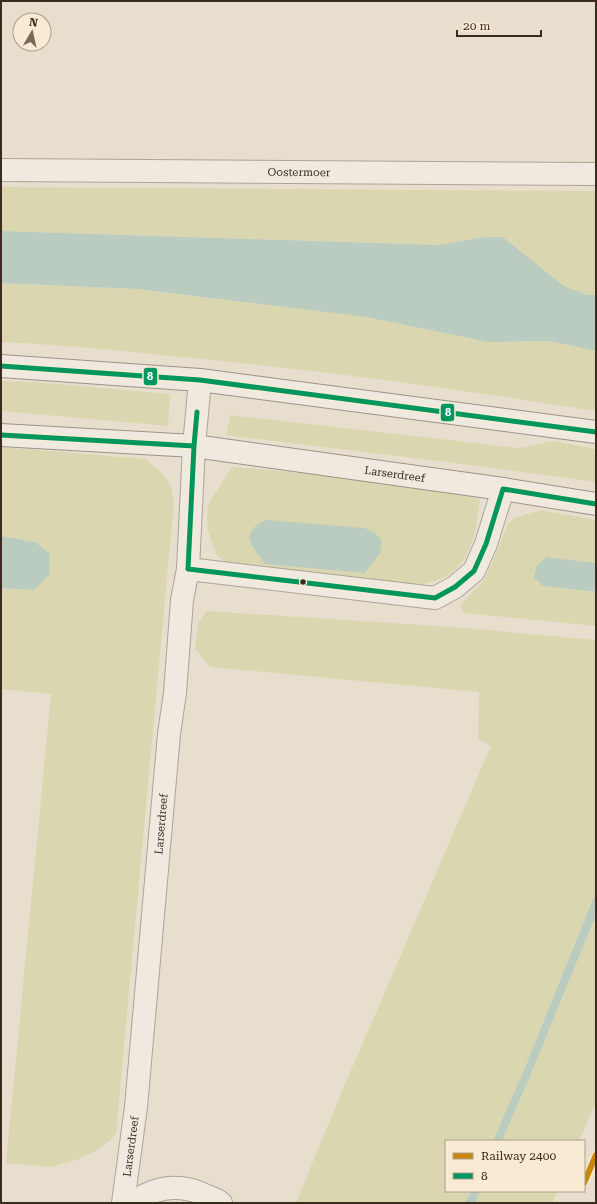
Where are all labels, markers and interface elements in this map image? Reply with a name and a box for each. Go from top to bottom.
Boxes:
north arrow [12,12,52,52]
scale bar [457,12,541,38]
text: N [28,16,39,30]
text: 20 m [463,19,490,33]
street label: Oostermoer [268,165,331,179]
line badge: 8 [143,367,158,386]
text: 8 [147,370,153,383]
line badge: 8 [440,403,455,422]
text: 8 [445,406,451,419]
street label: Larserdreef [364,463,427,485]
unlabelled marker [298,577,308,587]
street label: Larserdreef [152,792,170,855]
street label: Larserdreef [120,1115,141,1178]
legend [445,1140,585,1192]
text: Railway 2400 [481,1149,556,1163]
text: 8 [481,1169,488,1183]

